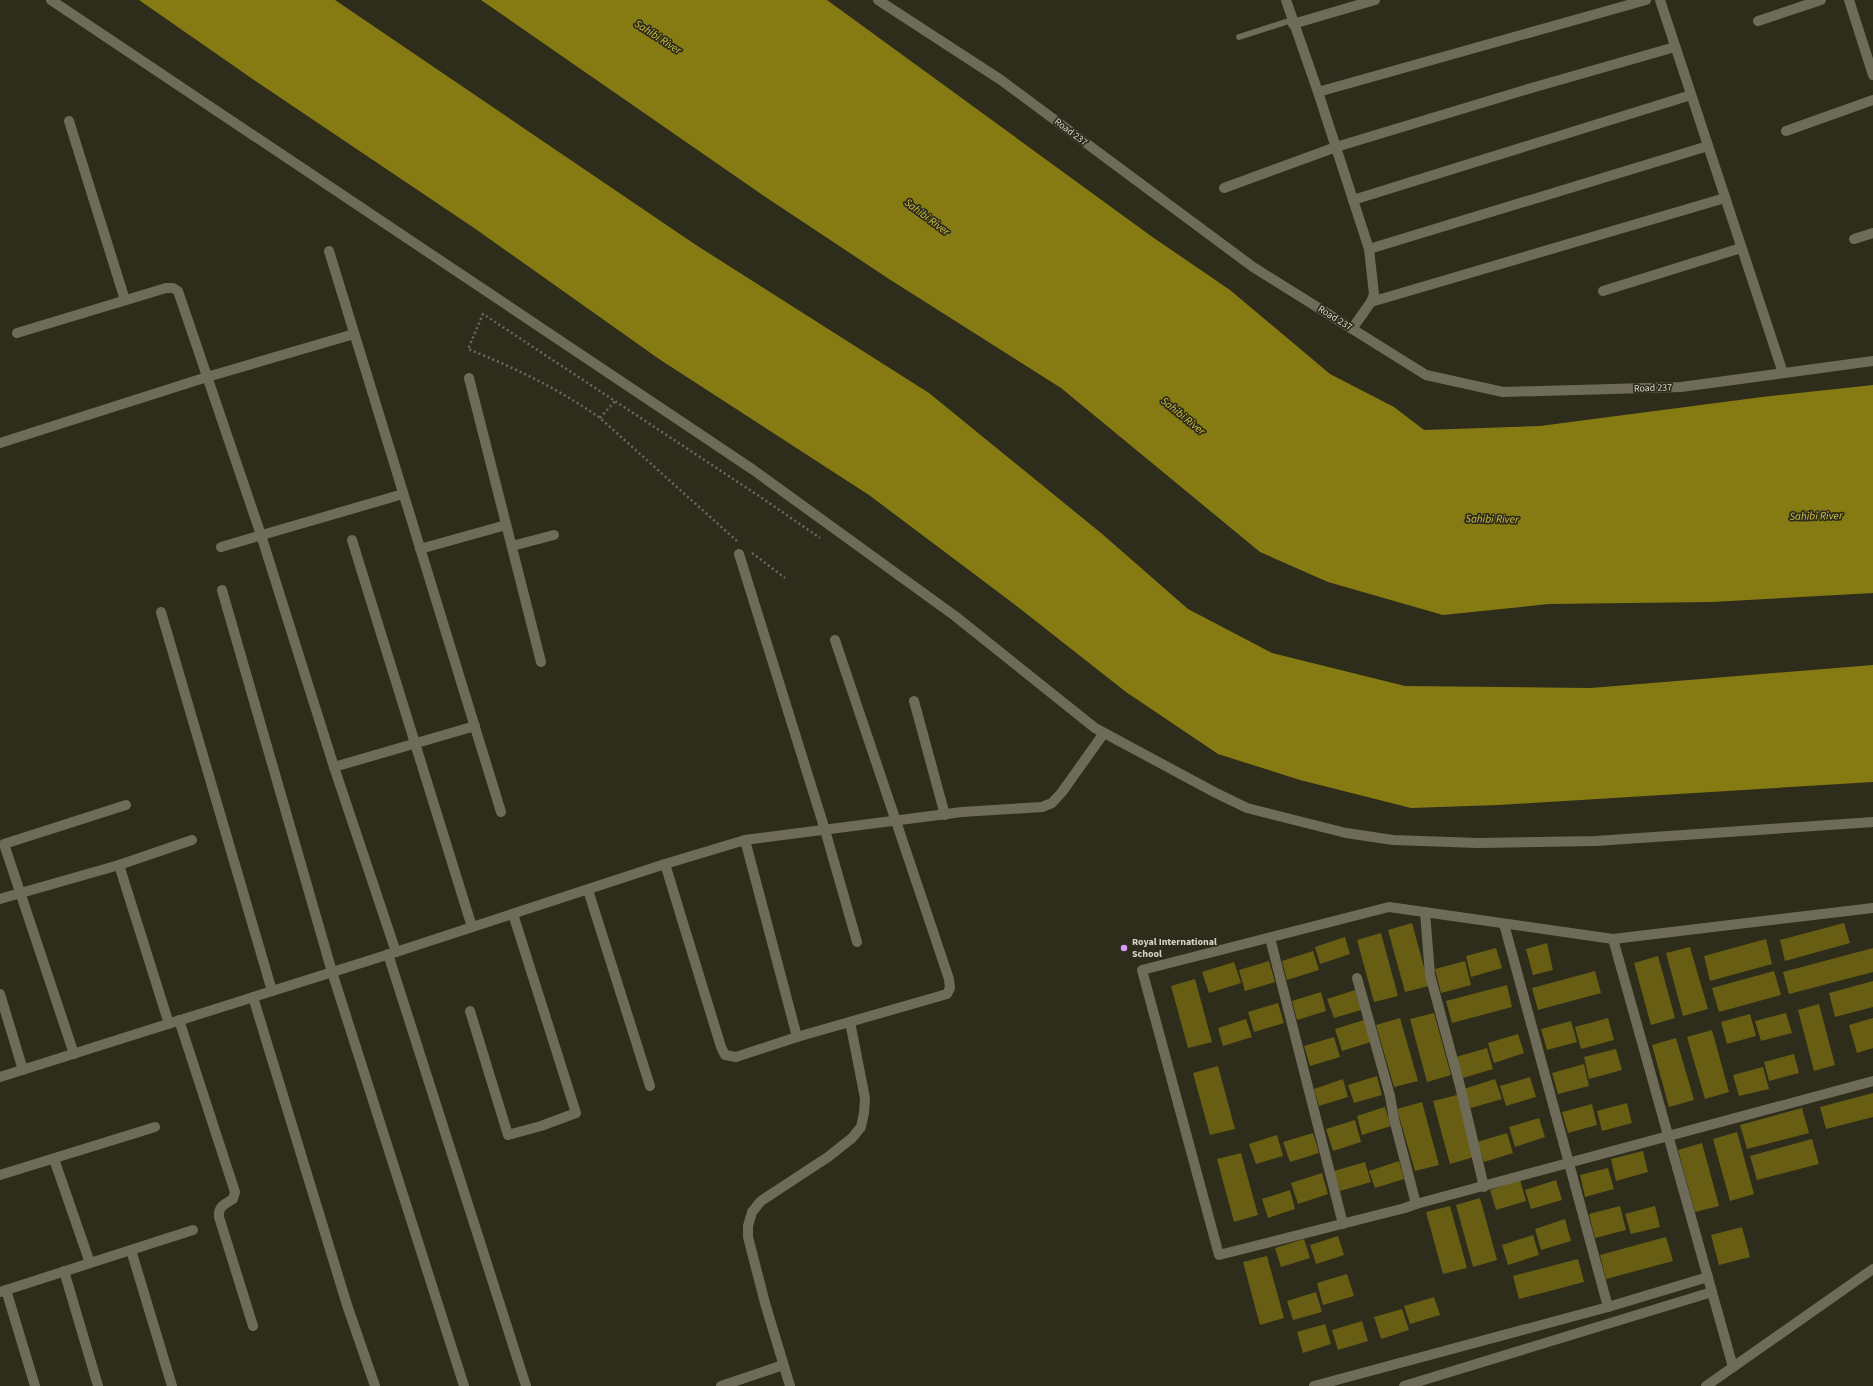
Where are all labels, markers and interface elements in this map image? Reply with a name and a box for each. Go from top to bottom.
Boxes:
water label: Sahibi River [632,16,685,58]
street label: Road 237 [1051,115,1091,149]
water label: Sahibi River [901,195,954,240]
street label: Road 237 [1315,302,1355,334]
street label: Road 237 [1634,380,1672,396]
water label: Sahibi River [1158,393,1209,439]
water label: Sahibi River [1789,508,1844,524]
water label: Sahibi River [1465,511,1520,527]
place label: Royal International School [1132,935,1217,961]
marker: Royal International School [1119,943,1129,953]

